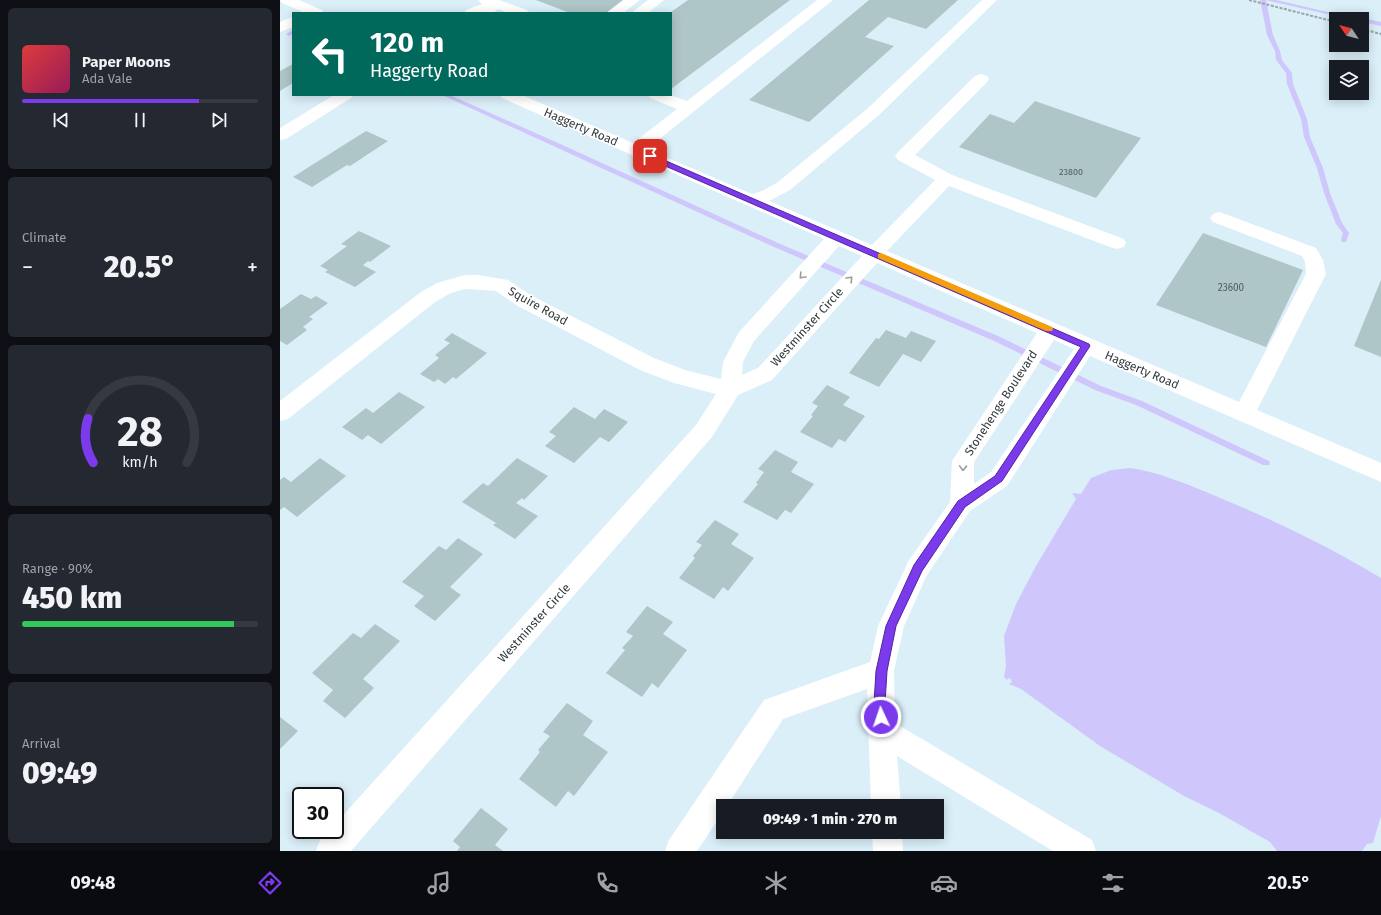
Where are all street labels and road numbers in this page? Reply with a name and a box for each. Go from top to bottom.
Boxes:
street label: Haggerty Road [542,105,620,149]
street label: Squire Road [506,284,570,328]
street label: Westminster Circle [768,285,846,369]
street label: Stonehenge Boulevard [962,348,1040,458]
street label: Haggerty Road [1103,348,1181,392]
street label: Westminster Circle [495,581,573,665]

